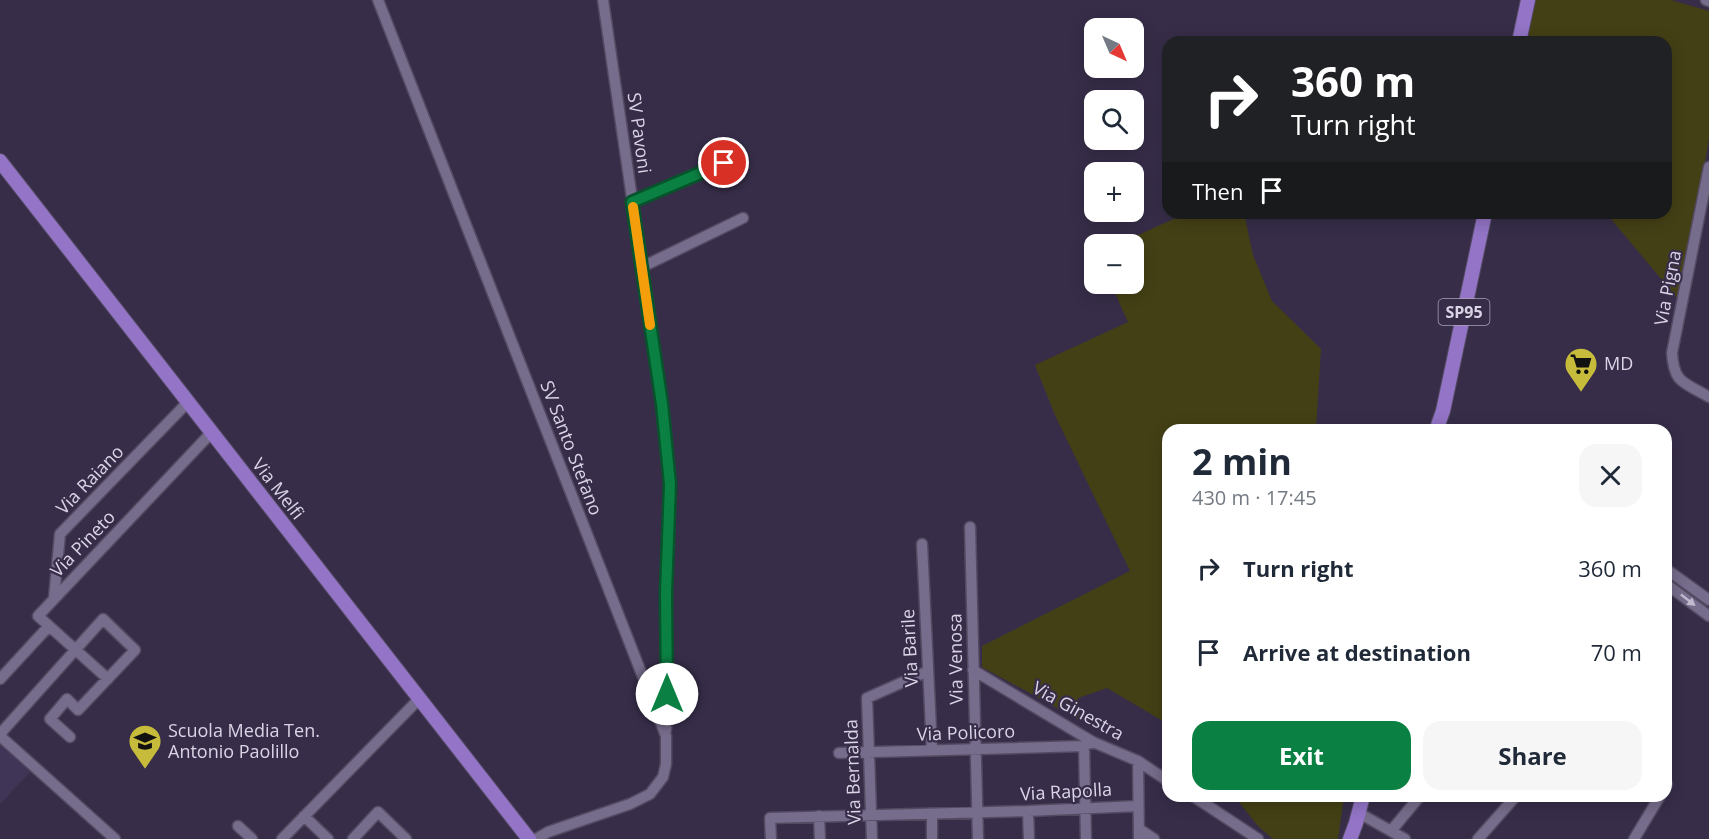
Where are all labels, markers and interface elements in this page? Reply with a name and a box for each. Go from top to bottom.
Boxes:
north arrow [1084,18,1144,78]
map controls [1084,18,1144,294]
text: 360 m [1291,52,1415,109]
icon: right [1192,60,1270,138]
button: search [1084,90,1144,150]
street label: SV Pavoni [622,91,658,175]
text: Turn right [1291,106,1416,143]
pin [698,137,749,188]
icon: arrive [707,146,740,179]
button: + [1084,162,1144,222]
icon: arrive [1255,174,1288,207]
text: Then [1192,176,1243,206]
button: − [1084,234,1144,294]
street label: Via Pigna [1648,248,1686,327]
road number: SP95 [1438,299,1490,325]
supermarket icon: MD [1563,346,1599,393]
place label: MD [1604,351,1633,375]
street label: SV Santo Stefano [535,377,609,518]
text: 2 min [1192,437,1292,486]
street label: Via Raiano [50,440,128,519]
button: close [1579,444,1642,507]
street label: Via Melfi [247,453,310,524]
text: 430 m · 17:45 [1192,484,1317,511]
street label: Via Pineto [45,505,120,582]
icon: right [1192,552,1225,585]
text: Turn right [1243,553,1354,583]
text: 360 m [1578,553,1642,583]
one-way arrow [1680,593,1696,606]
street label: Via Barile [895,608,923,688]
street label: Via Venosa [942,613,968,705]
icon: arrive [1192,636,1225,669]
text: Arrive at destination [1243,637,1471,667]
text: 70 m [1591,637,1642,667]
position arrow [635,662,699,726]
street label: Via Ginestra [1028,675,1129,745]
place label: Scuola Media Ten. Antonio Paolillo [168,718,320,763]
street label: Via Policoro [916,718,1016,746]
street label: Via Bernalda [838,719,866,825]
button: Exit [1192,721,1411,790]
button: Share [1423,721,1642,790]
school or university icon: Scuola Media Ten. Antonio Paolillo [127,723,163,770]
street label: Via Rapolla [1019,777,1113,805]

